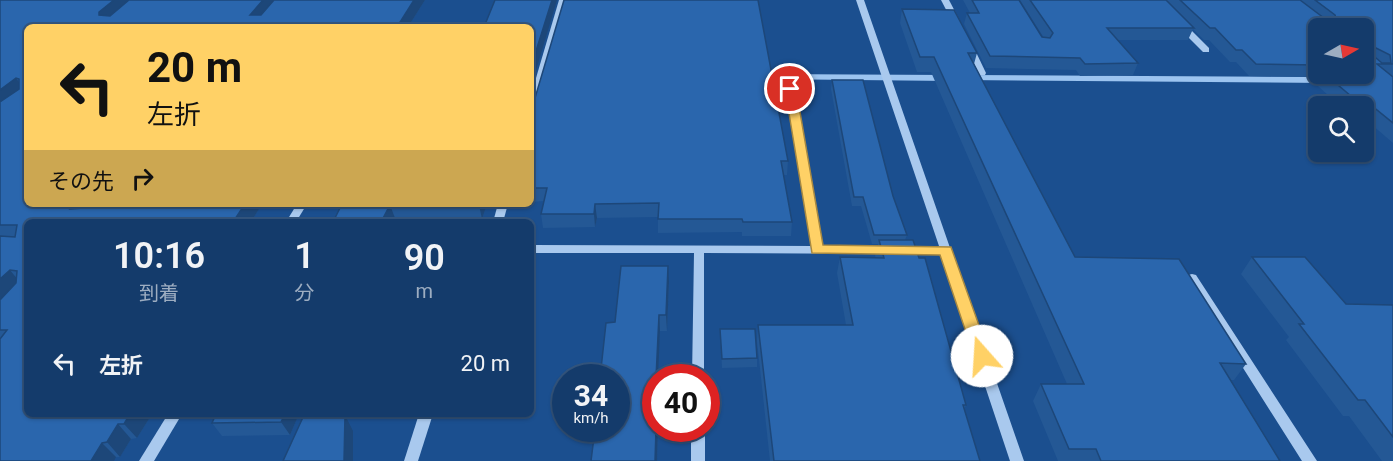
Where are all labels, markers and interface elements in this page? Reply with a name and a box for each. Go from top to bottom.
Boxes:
north arrow [1308,18,1374,84]
map controls [1308,18,1374,162]
text: 20 m [147,43,242,92]
icon: left [48,48,126,126]
pin [764,63,815,114]
icon: arrive [773,72,806,105]
button: search [1308,96,1374,162]
text: 左折 [147,99,201,131]
icon: right [126,162,159,195]
text: その先 [48,169,114,194]
text: 10:16 [113,235,205,277]
text: 1 [294,235,315,277]
text: 90 [404,237,445,279]
text: m [416,279,433,303]
text: 到着 [139,281,179,305]
text: 分 [294,281,314,305]
position arrow [950,324,1014,388]
icon: left [48,347,81,380]
text: 20 m [461,351,510,376]
text: 左折 [99,353,143,378]
speed limit sign: 40 [642,364,720,442]
text: 34 [574,378,608,413]
text: km/h [573,409,609,427]

